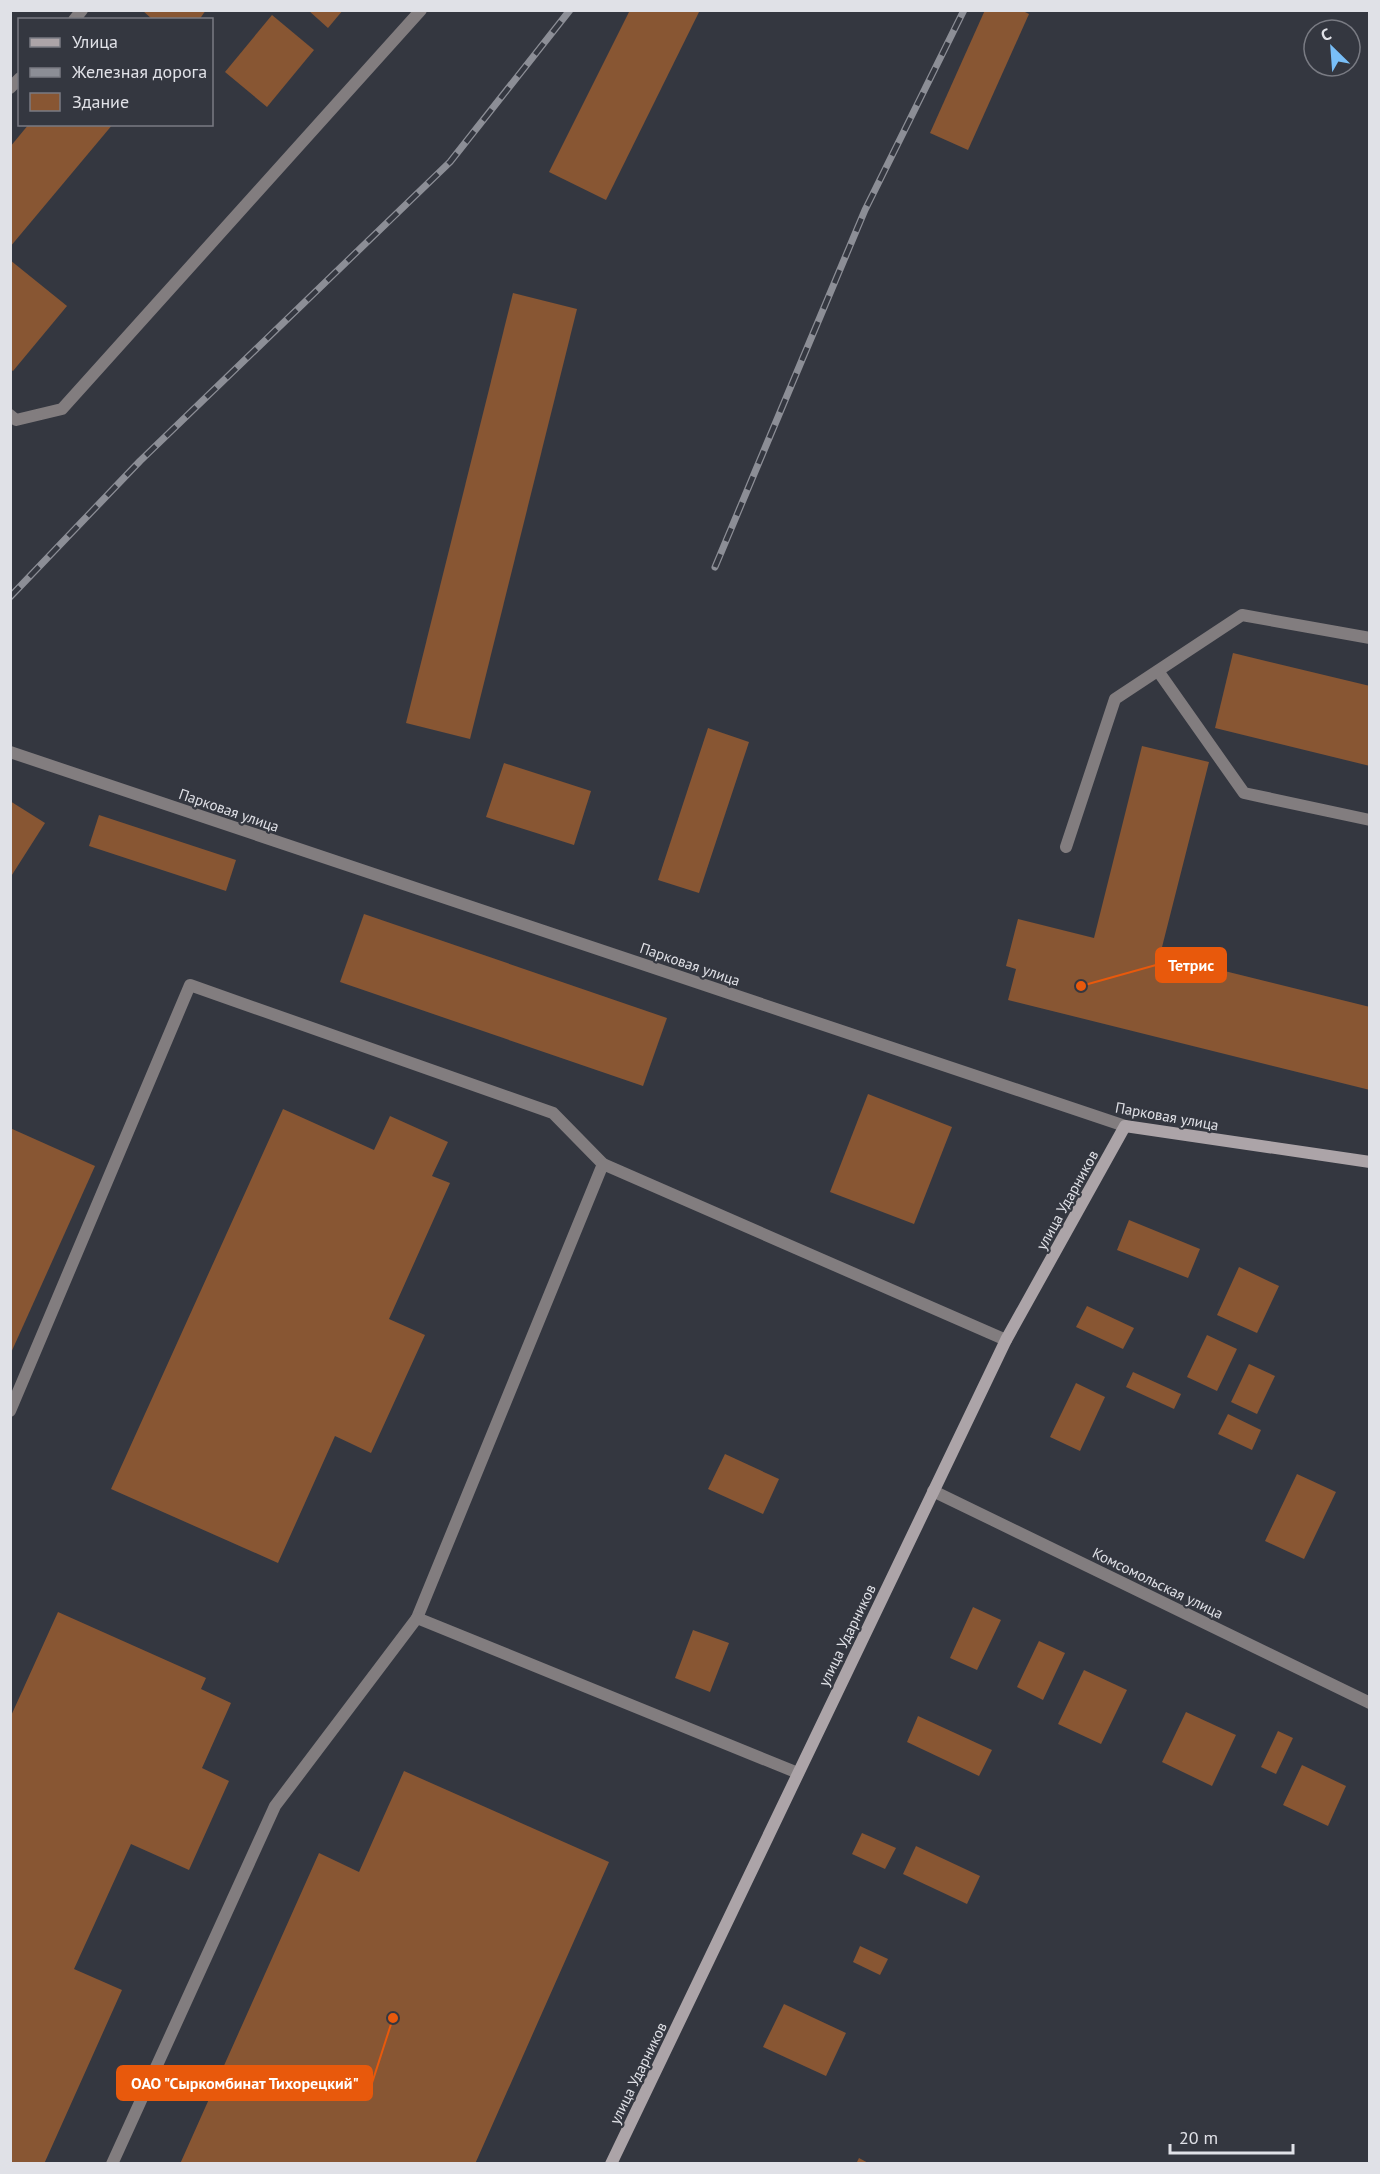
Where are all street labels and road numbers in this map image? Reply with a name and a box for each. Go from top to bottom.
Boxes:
street label: Парковая улица [176,784,282,836]
street label: Парковая улица [637,938,743,990]
street label: Парковая улица [1114,1098,1220,1134]
street label: улица Ударников [1032,1147,1102,1253]
street label: Комсомольская улица [1090,1543,1226,1623]
street label: улица Ударников [814,1581,880,1689]
street label: улица Ударников [605,2019,671,2127]

